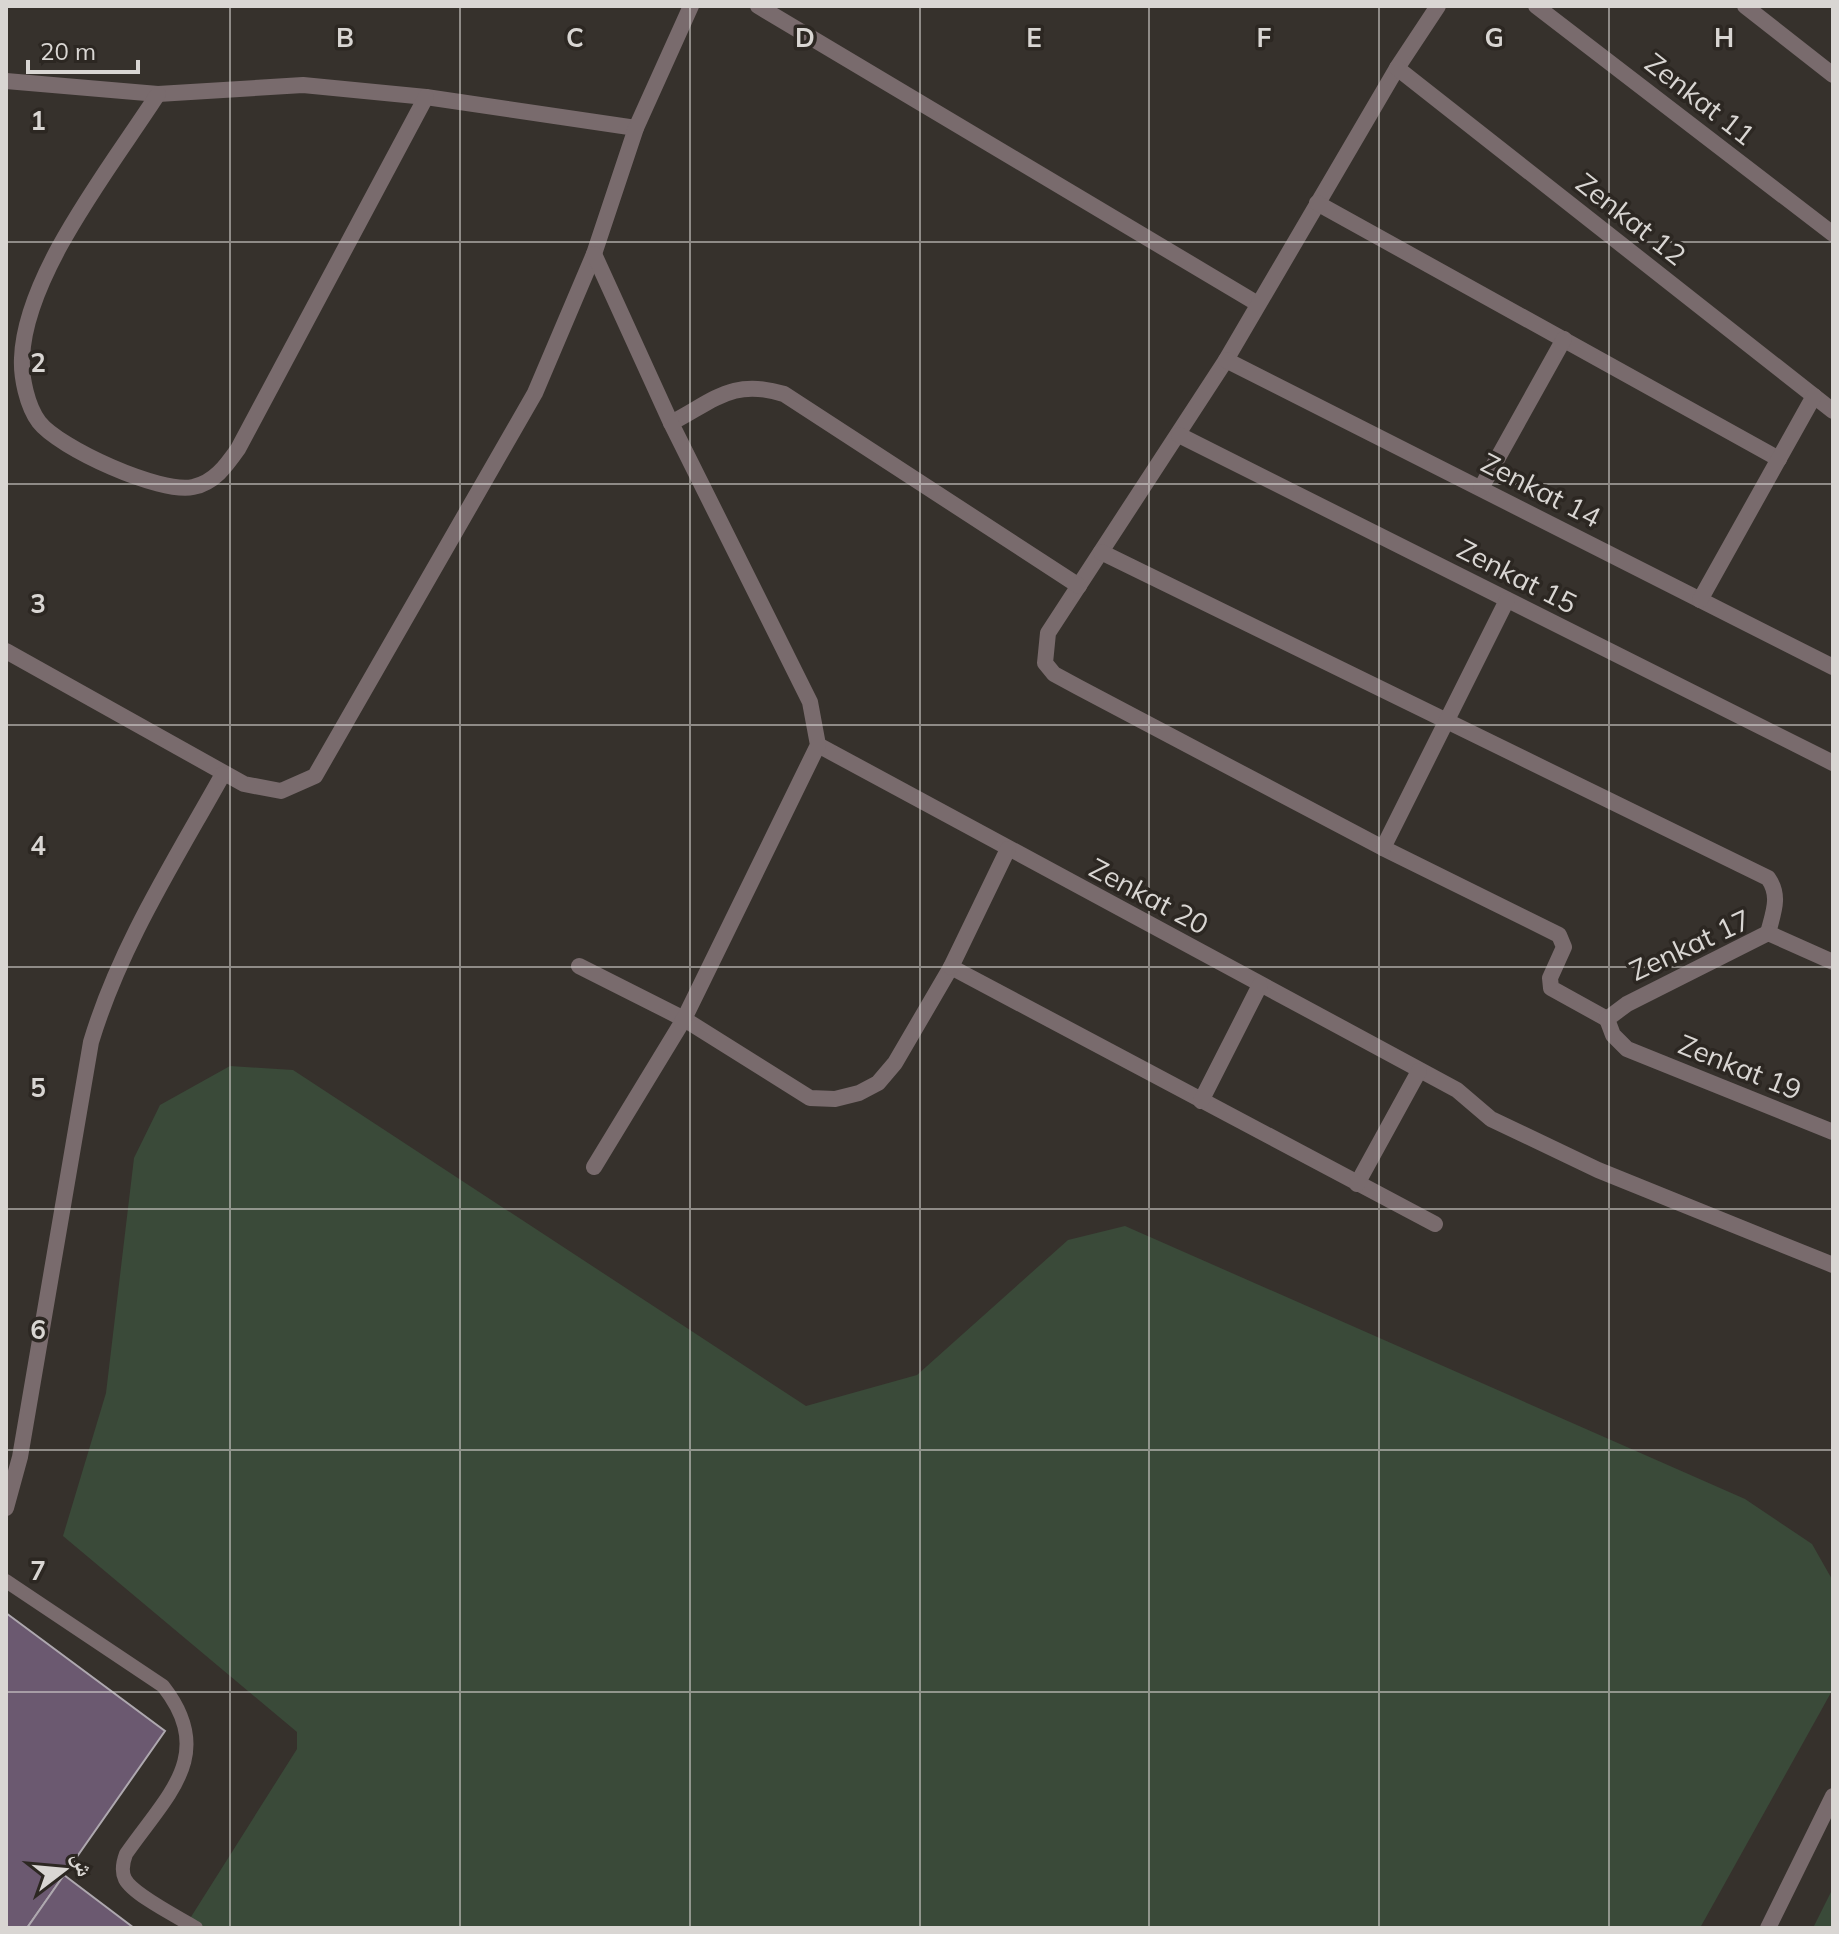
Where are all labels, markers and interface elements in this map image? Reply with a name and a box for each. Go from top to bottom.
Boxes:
text: B [336,21,354,54]
text: C [566,21,584,54]
text: D [795,21,815,54]
text: E [1026,21,1042,54]
text: F [1257,21,1272,54]
text: G [1484,21,1504,54]
text: H [1714,21,1734,54]
scale bar [28,24,138,74]
text: 20 m [40,36,96,66]
street label: Zenkat 11 [1638,45,1762,152]
text: 1 [30,104,46,137]
street label: Zenkat 12 [1569,165,1693,272]
text: 2 [30,346,46,379]
street label: Zenkat 14 [1475,445,1607,535]
street label: Zenkat 15 [1451,531,1583,621]
text: 3 [30,587,46,620]
text: 4 [30,829,46,862]
street label: Zenkat 20 [1084,850,1215,941]
street label: Zenkat 17 [1624,901,1756,988]
street label: Zenkat 19 [1674,1026,1807,1107]
text: 5 [30,1071,46,1104]
text: 6 [30,1313,46,1346]
text: 7 [30,1554,46,1587]
north arrow [24,1830,104,1910]
text: ش [67,1849,100,1880]

